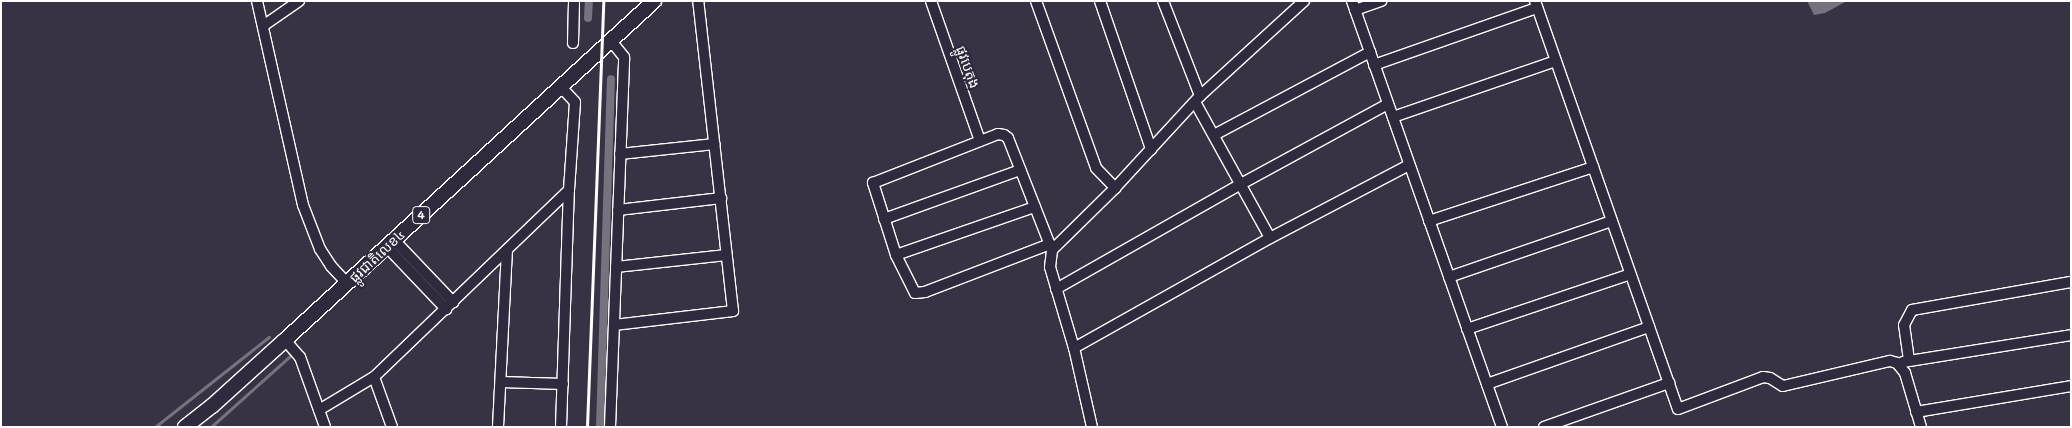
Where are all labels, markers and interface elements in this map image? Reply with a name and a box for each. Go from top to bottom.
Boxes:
street label: ផ្លូវបេតុង [953,43,983,91]
road number: 4 [411,206,431,224]
street label: ផ្លូវជាតិលេខ៤ [346,226,408,286]

